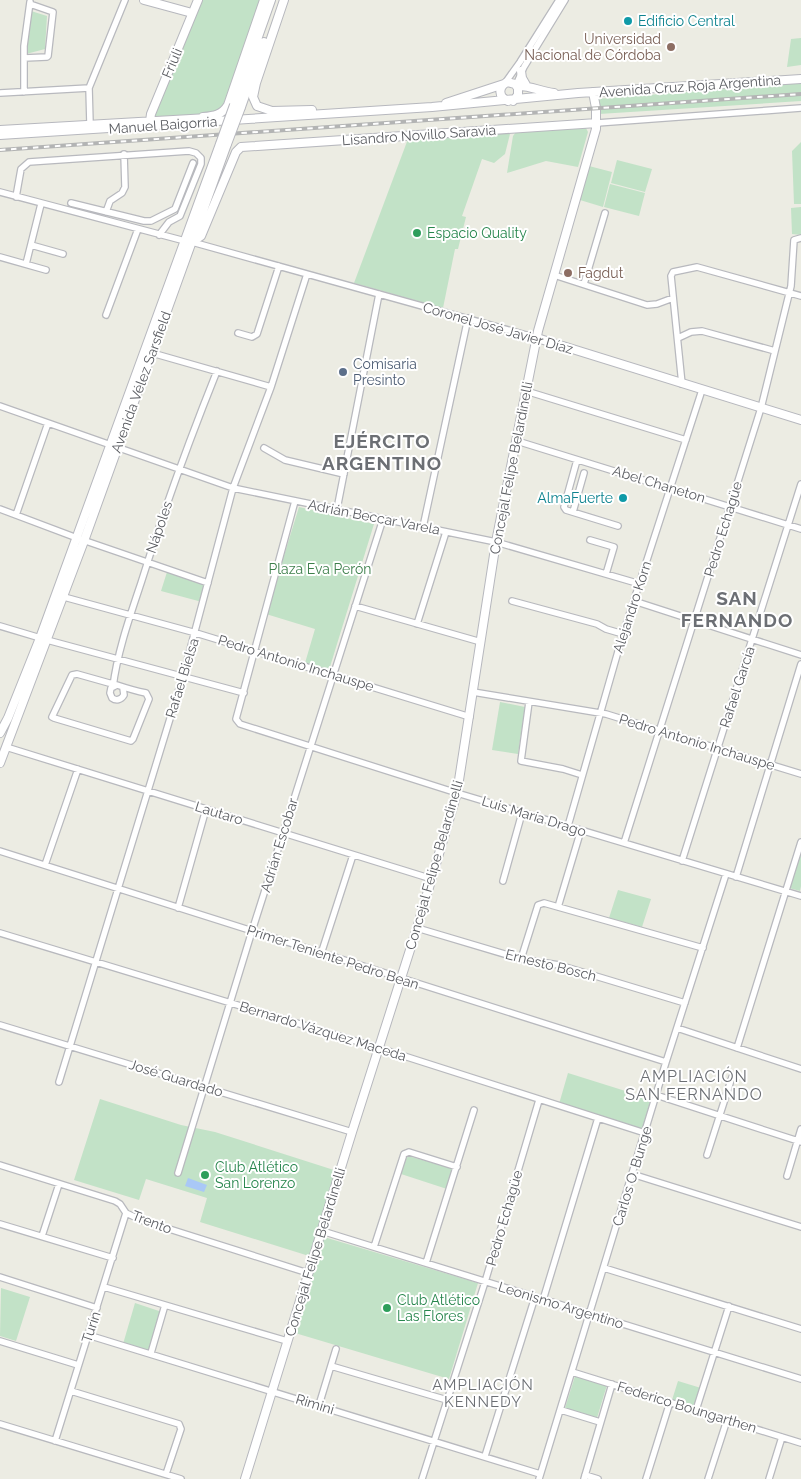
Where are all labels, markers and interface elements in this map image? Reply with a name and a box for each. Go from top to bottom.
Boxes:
place label: Edificio Central [638,13,735,29]
marker: Edificio Central [622,15,634,27]
place label: Universidad Nacional de Córdoba [524,31,661,63]
marker: Universidad Nacional de Córdoba [665,41,677,53]
street label: Friuli [159,46,185,80]
street label: Avenida Cruz Roja Argentina [598,72,782,100]
street label: Manuel Baigorria [108,113,218,137]
street label: Lisandro Novillo Saravia [341,122,497,148]
place label: Espacio Quality [427,225,527,241]
marker: Espacio Quality [411,227,423,239]
place label: Fagdut [578,265,624,281]
marker: Fagdut [562,267,574,279]
street label: Coronel José Javier Díaz [421,299,575,357]
street label: Avenida Vélez Sarsfield [108,309,174,455]
place label: Comisaria Presinto [353,356,417,388]
marker: Comisaria Presinto [337,366,349,378]
street label: Concejal Felipe Belardinelli [486,380,536,556]
district label: EJÉRCITO ARGENTINO [322,430,442,474]
street label: Abel Chaneton [611,462,707,506]
street label: Pedro Echagüe [701,479,745,579]
place label: AlmaFuerte [537,490,613,506]
marker: AlmaFuerte [617,492,629,504]
street label: Adrián Beccar Varela [307,496,441,538]
street label: Nápoles [143,499,175,555]
street label: Alejandro Korn [610,559,654,655]
park label: Plaza Eva Perón [269,561,371,577]
district label: SAN FERNANDO [681,587,793,631]
street label: Pedro Antonio Inchauspe [216,632,376,694]
street label: Rafael Bielsa [162,636,202,720]
street label: Rafael García [716,644,758,730]
street label: Pedro Antonio Inchauspe [617,711,777,773]
street label: Concejal Felipe Belardinelli [402,778,466,952]
street label: Luis María Drago [480,793,588,839]
street label: Adrián Escobar [257,796,301,894]
street label: Lautaro [193,798,245,828]
street label: Primer Teniente Pedro Bean [245,922,421,992]
street label: Ernesto Bosch [504,946,598,984]
street label: Bernardo Vázquez Maceda [238,998,408,1064]
street label: José Guardado [127,1056,225,1100]
district label: AMPLIACIÓN SAN FERNANDO [625,1066,763,1104]
street label: Carlos O. Bunge [609,1124,655,1228]
place label: Club Atlético San Lorenzo [215,1159,298,1191]
street label: Concejal Felipe Belardinelli [282,1166,348,1338]
street label: Pedro Echagüe [483,1168,525,1268]
marker: Club Atlético San Lorenzo [199,1169,211,1181]
street label: Trento [130,1207,174,1237]
street label: Leonismo Argentino [496,1278,626,1332]
place label: Club Atlético Las Flores [397,1292,480,1324]
marker: Club Atlético Las Flores [381,1302,393,1314]
street label: Turín [78,1309,104,1345]
district label: AMPLIACIÓN KENNEDY [432,1376,534,1411]
street label: Federico Boungarthen [615,1378,759,1436]
street label: Rimini [294,1391,336,1417]

